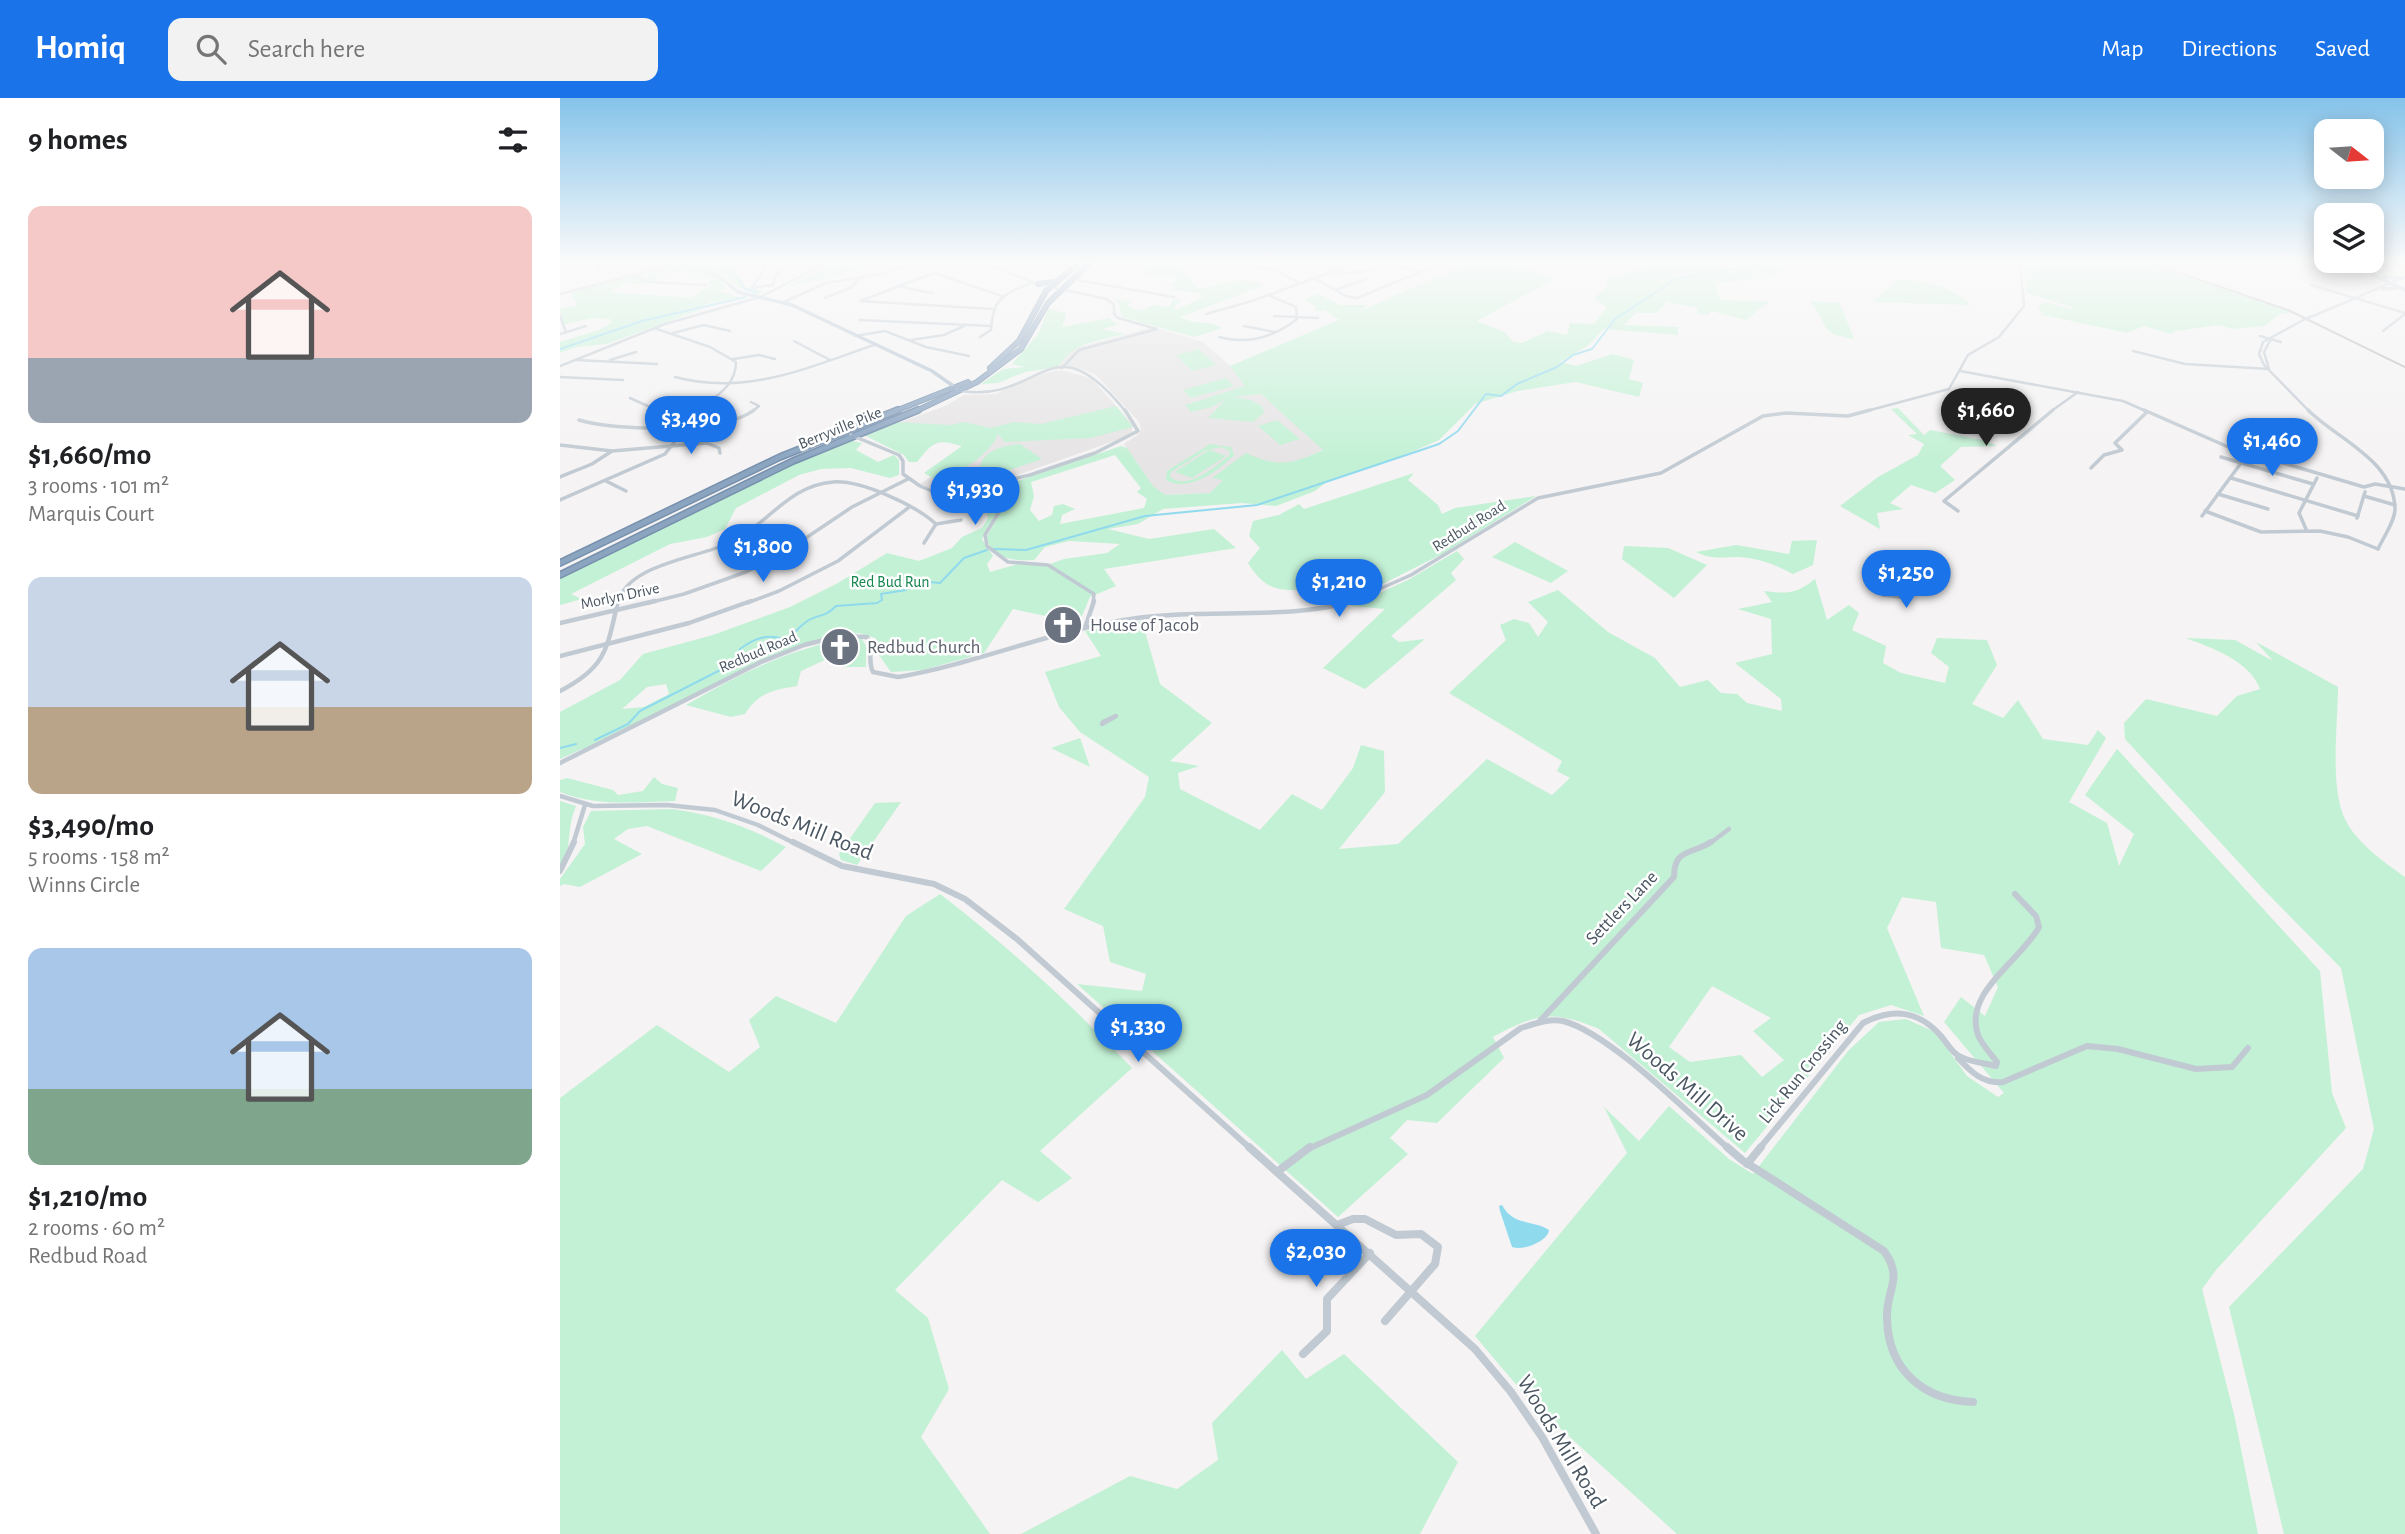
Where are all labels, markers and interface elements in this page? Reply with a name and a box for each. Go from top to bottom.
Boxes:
search box [168,18,658,81]
icon: search [192,30,230,68]
text: Homiq [35,32,126,65]
text: Search here [248,36,365,62]
text: Map [2101,37,2143,61]
text: Directions [2181,37,2277,61]
text: Saved [2315,37,2370,61]
north arrow [2314,119,2384,189]
map controls [2314,119,2384,273]
icon: filters [494,121,532,159]
text: 9 homes [28,125,128,155]
button: layers [2314,203,2384,273]
icon: home [217,252,343,378]
pin: $1,660 [1929,388,2043,448]
pin: $3,490 [634,396,748,456]
text: $1,660 [1957,399,2015,422]
street label: Berryville Pike [796,404,884,453]
text: $3,490 [661,407,721,430]
pin: $1,460 [2215,418,2329,478]
text: $1,460 [2243,429,2301,452]
text: $1,660/mo [28,440,151,470]
pin: $1,930 [918,468,1032,527]
text: 3 rooms · 101 m² [28,475,169,498]
text: $1,930 [947,478,1003,501]
street label: Redbud Road [1430,497,1508,555]
text: Marquis Court [28,503,154,526]
pin: $1,800 [706,524,820,584]
text: $1,800 [733,535,793,558]
pin: $1,250 [1849,550,1963,610]
pin: $1,210 [1282,560,1396,619]
text: $1,250 [1878,561,1934,584]
text: $1,210 [1312,570,1367,593]
park label: Red Bud Run [850,574,930,590]
street label: Morlyn Drive [579,580,661,613]
church icon: House of Jacob [1042,604,1084,646]
place label: House of Jacob [1090,616,1199,635]
icon: home [217,623,343,749]
church icon: Redbud Church [819,626,861,668]
street label: Redbud Road [717,628,799,676]
place label: Redbud Church [867,638,980,657]
street label: Woods Mill Road [728,787,876,865]
text: $3,490/mo [28,811,154,841]
text: 5 rooms · 158 m² [28,846,170,869]
street label: Settlers Lane [1582,867,1662,949]
text: Winns Circle [28,874,140,897]
icon: home [217,994,343,1120]
pin: $1,330 [1081,1004,1195,1064]
text: $1,330 [1110,1015,1166,1038]
street label: Lick Run Crossing [1756,1016,1851,1127]
street label: Woods Mill Drive [1622,1028,1752,1146]
text: $1,210/mo [28,1182,147,1212]
text: 2 rooms · 60 m² [28,1217,165,1240]
pin: $2,030 [1259,1230,1373,1289]
text: $2,030 [1286,1240,1346,1263]
text: Redbud Road [28,1245,147,1268]
street label: Woods Mill Road [1512,1371,1610,1513]

